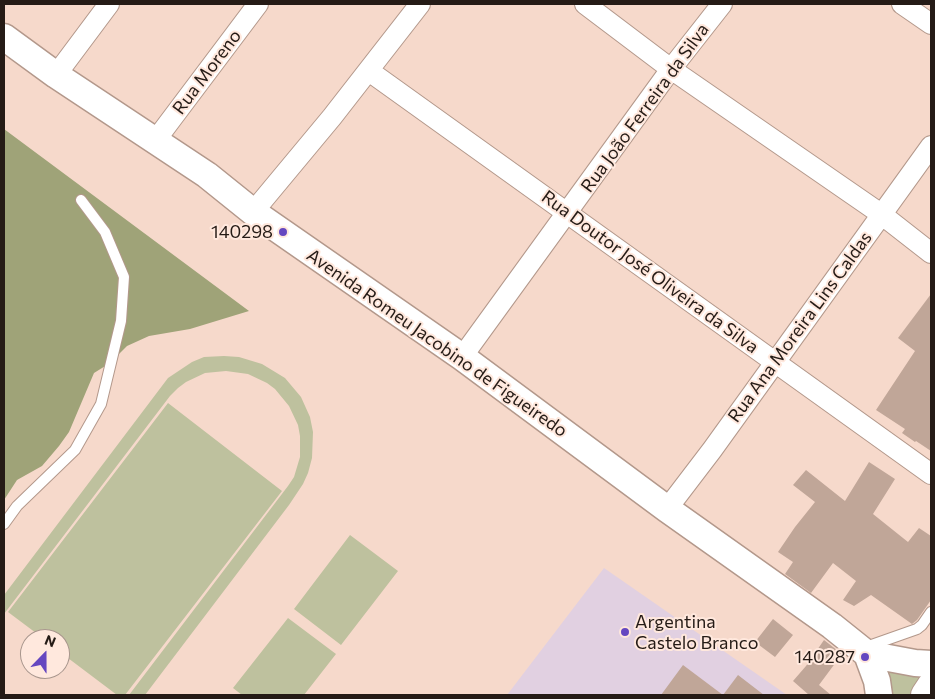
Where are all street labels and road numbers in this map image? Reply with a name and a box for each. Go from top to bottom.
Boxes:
street label: Rua João Ferreira da Silva [576,19,714,197]
street label: Rua Moreno [168,25,246,119]
street label: Rua Doutor José Oliveira da Silva [537,186,763,358]
street label: Rua Ana Moreira Lins Caldas [724,227,876,427]
street label: Avenida Romeu Jacobino de Figueiredo [303,244,571,442]

